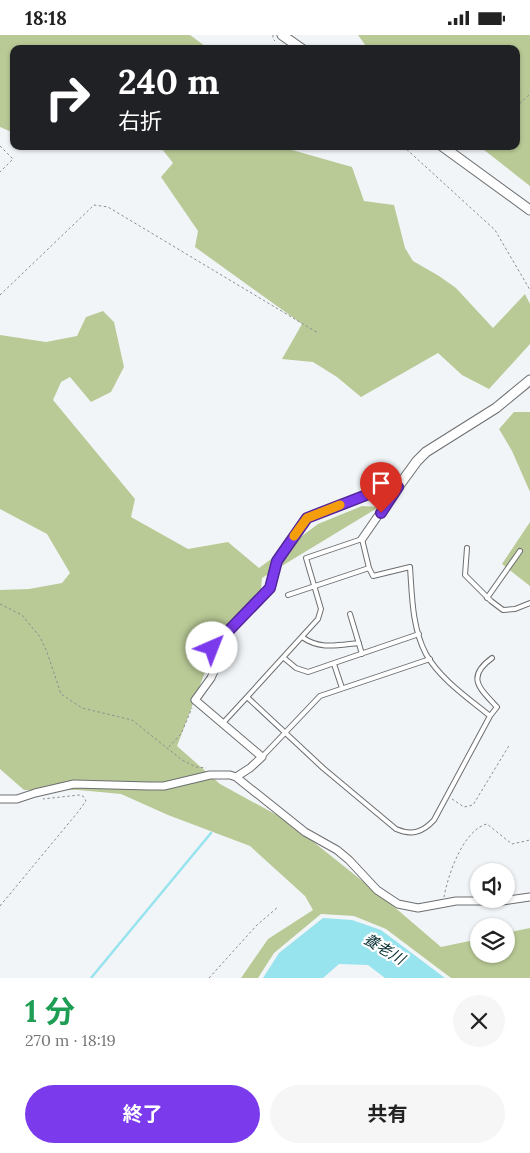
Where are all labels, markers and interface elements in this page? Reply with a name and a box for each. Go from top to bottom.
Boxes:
text: 18:18 [25,6,67,30]
text: 240 m [118,59,219,104]
icon: right [35,65,100,130]
text: 右折 [118,107,162,135]
pin [360,462,402,513]
icon: arrive [367,469,395,497]
position arrow [185,621,237,673]
map controls [470,863,515,963]
button: sound [470,863,515,908]
button: layers [470,918,515,963]
water label: 養老川 [360,929,410,969]
text: 1 分 [25,992,75,1030]
button: close [453,995,505,1047]
text: 270 m · 18:19 [25,1030,116,1050]
button: 終了 [25,1085,260,1143]
button: 共有 [270,1085,505,1143]

